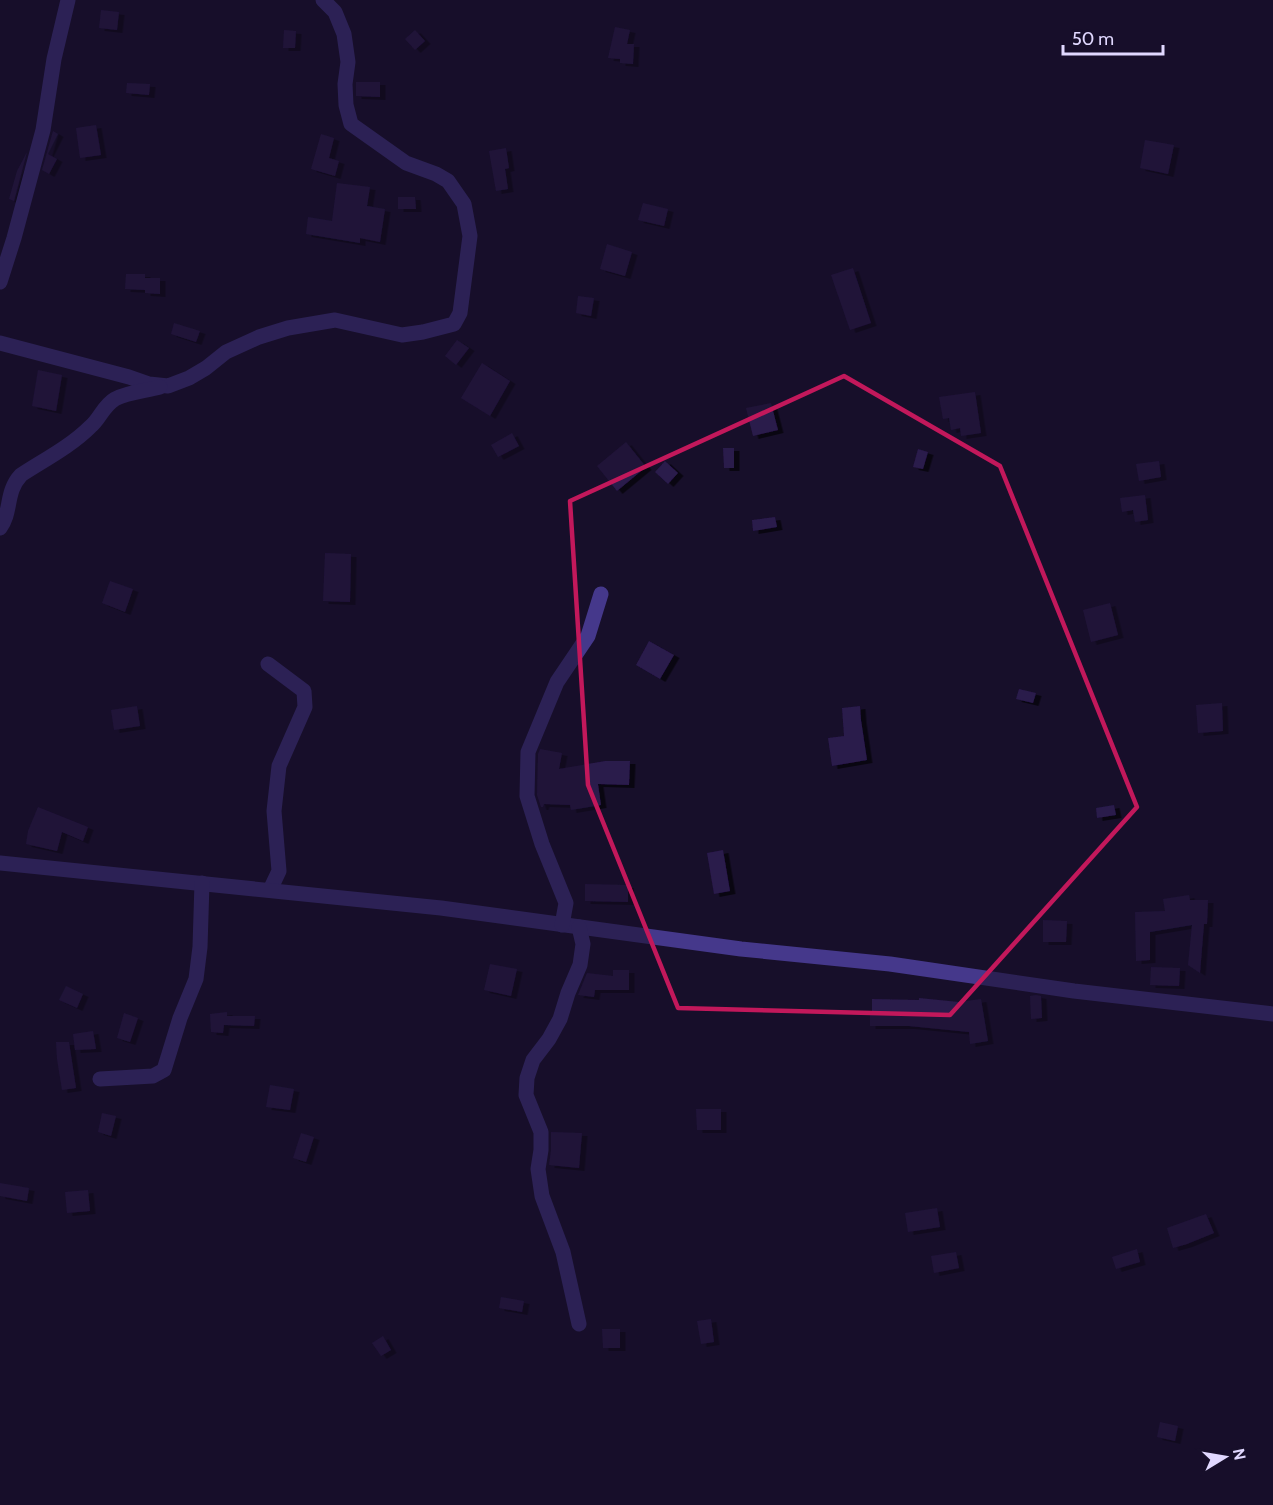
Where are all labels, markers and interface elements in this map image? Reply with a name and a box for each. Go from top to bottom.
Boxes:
scale bar [1063,18,1164,56]
text: 50 m [1072,28,1114,50]
north arrow [1195,1427,1255,1487]
text: N [1229,1447,1250,1462]

